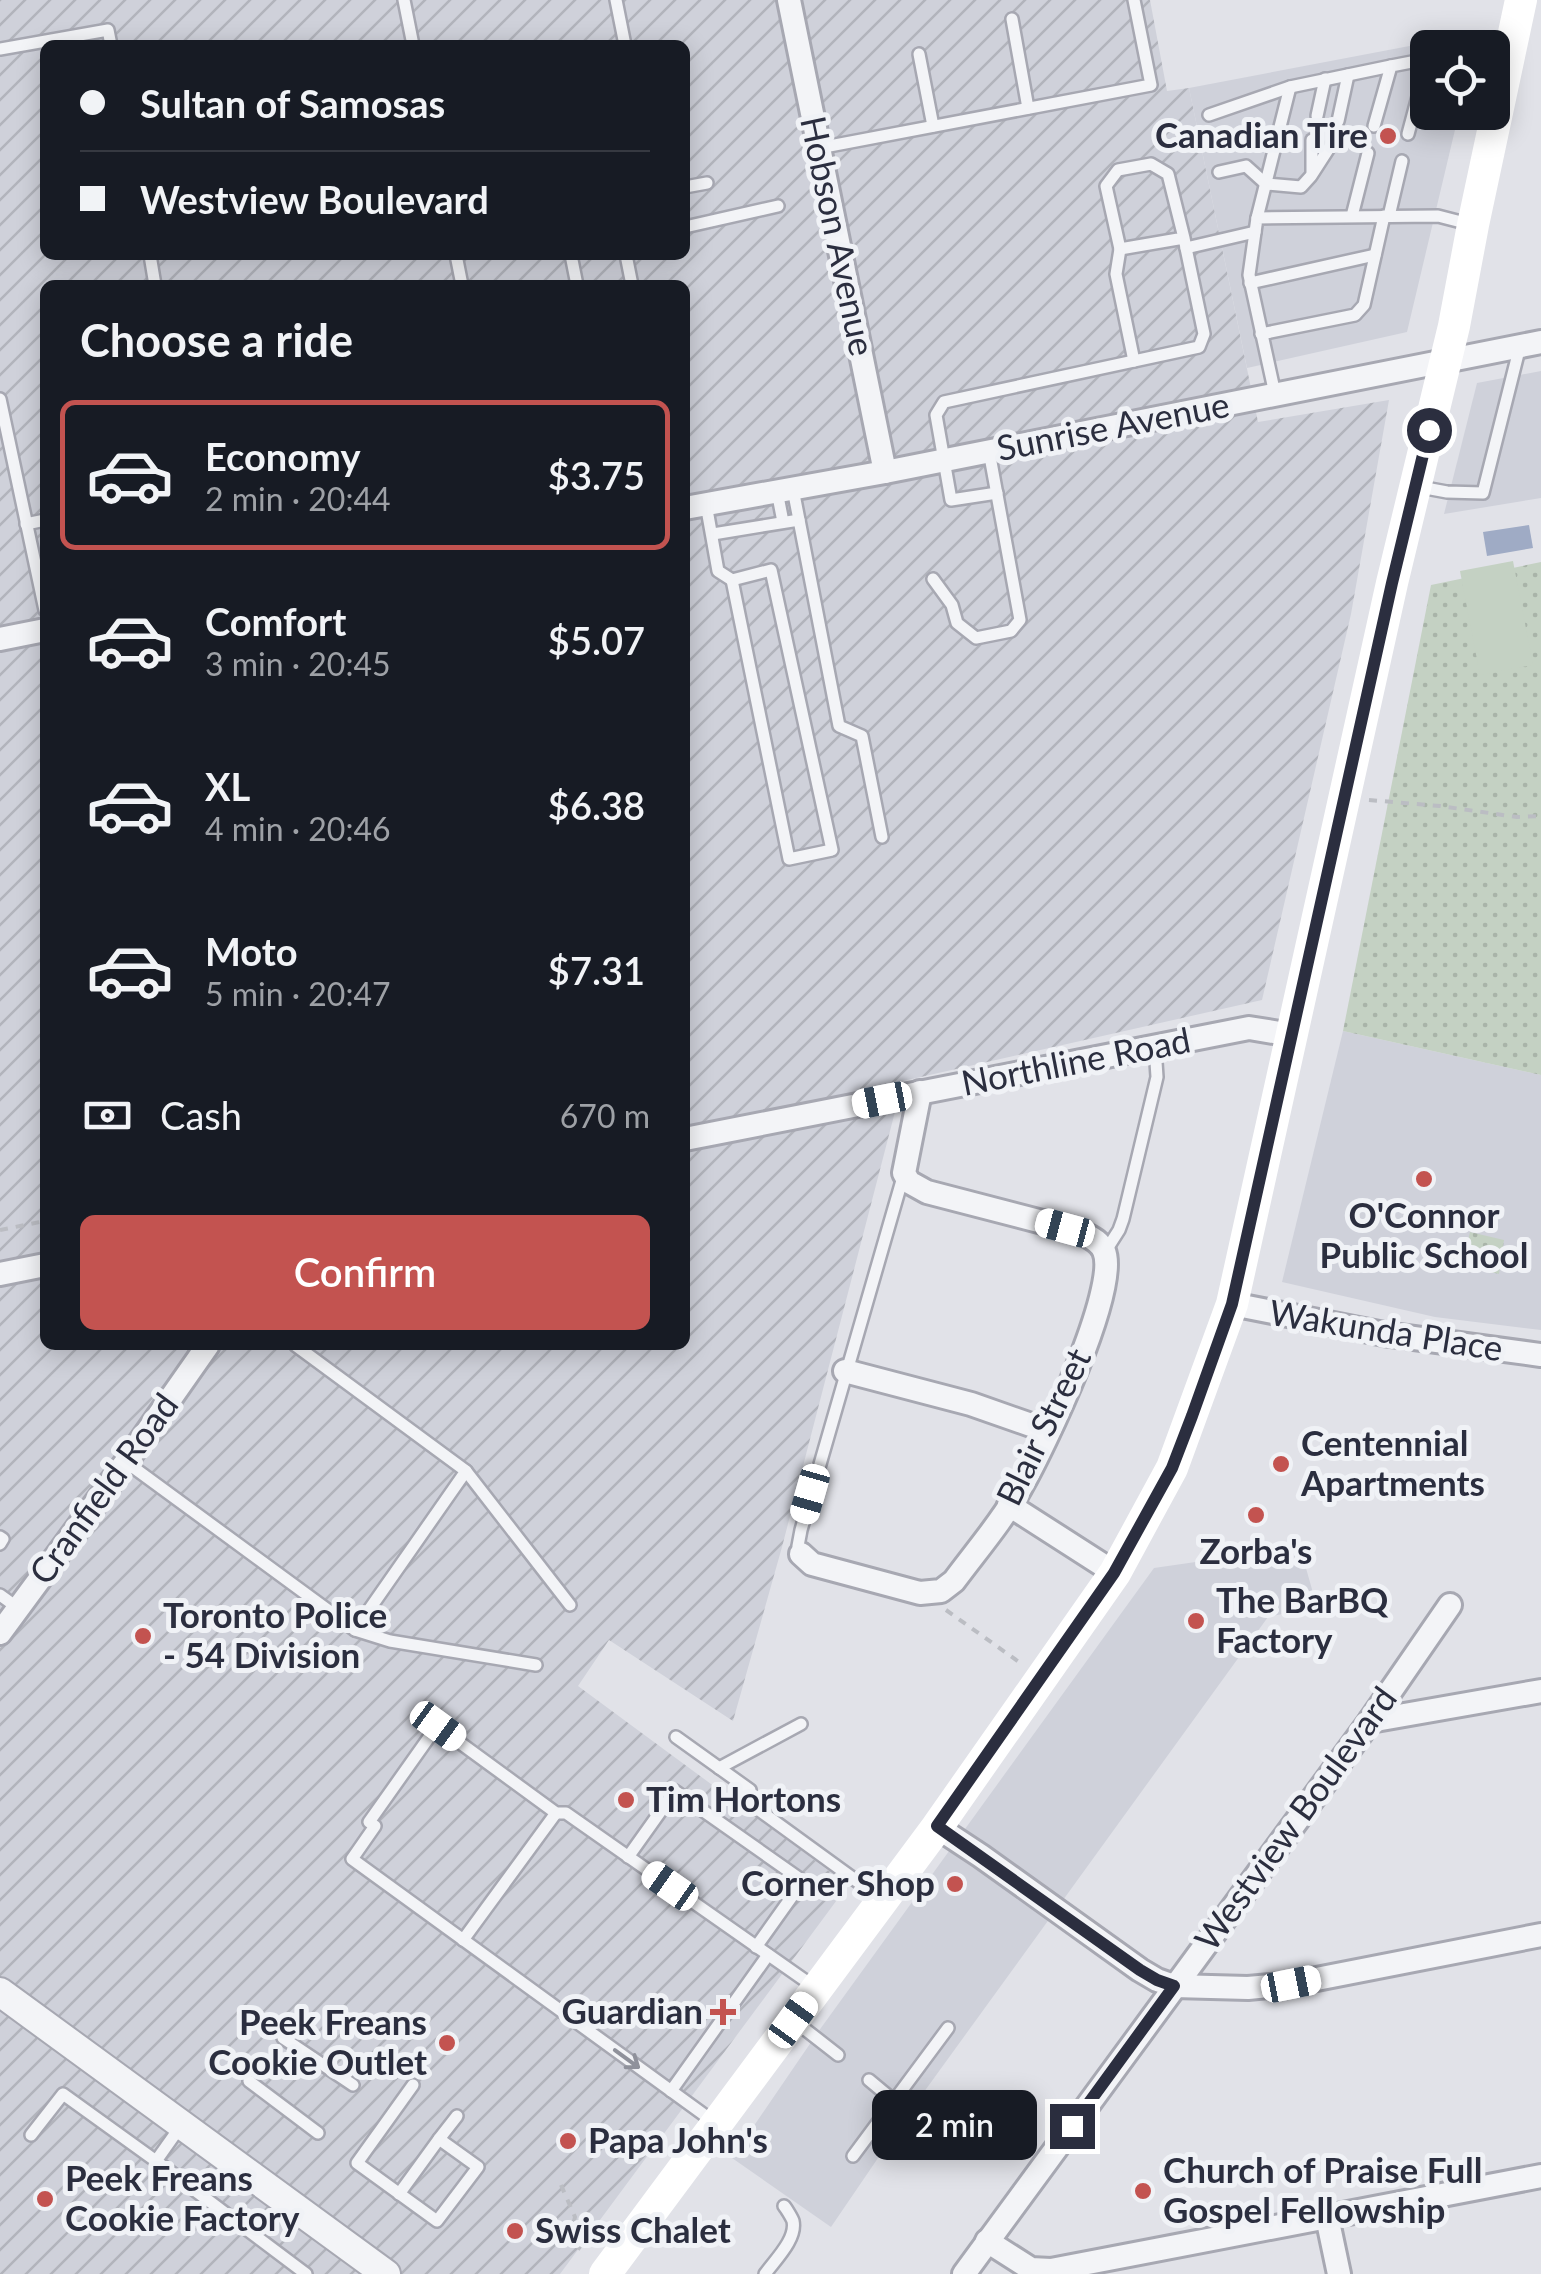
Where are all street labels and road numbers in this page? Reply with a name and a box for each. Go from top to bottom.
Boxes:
street label: Hobson Avenue [793,112,885,359]
street label: Sunrise Avenue [993,382,1233,468]
street label: Northline Road [958,1017,1194,1103]
street label: Wakunda Place [1267,1290,1506,1368]
street label: Blair Street [986,1340,1098,1511]
street label: Cranfield Road [19,1384,186,1591]
street label: Westview Boulevard [1185,1678,1404,1958]

